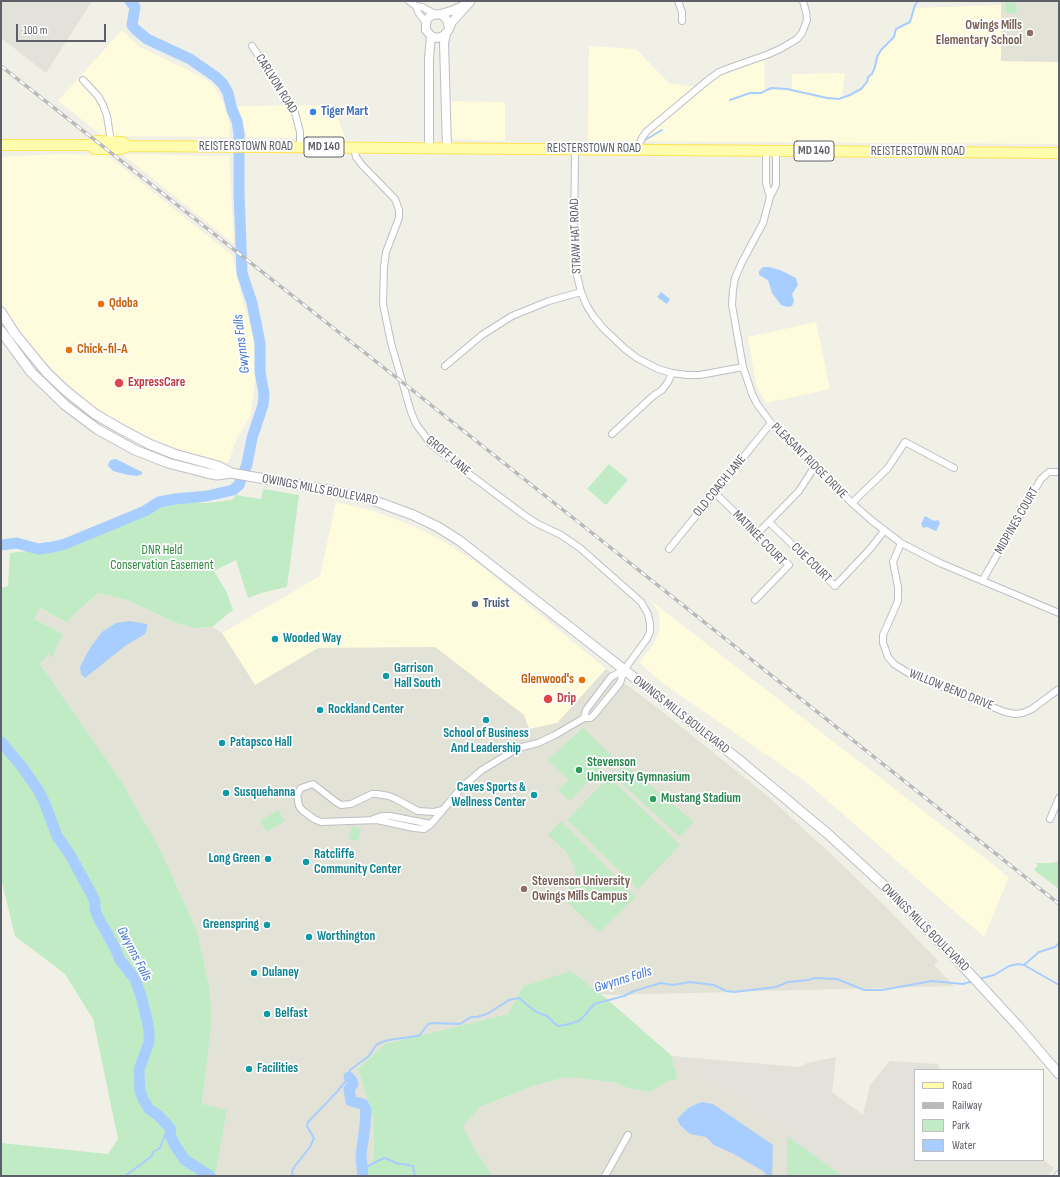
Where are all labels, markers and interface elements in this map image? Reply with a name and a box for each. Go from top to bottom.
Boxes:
scale bar [18,16,108,42]
place label: Owings Mills Elementary School [936,18,1022,49]
text: 100 m [23,23,48,38]
marker: Owings Mills Elementary School [1025,28,1035,38]
street label: CARLVON ROAD [252,51,300,117]
place label: Tiger Mart [321,104,368,120]
marker: Tiger Mart [308,107,318,117]
road number: MD 140 [304,137,344,157]
street label: REISTERSTOWN ROAD [199,139,293,155]
street label: REISTERSTOWN ROAD [547,141,641,157]
road number: MD 140 [794,141,834,161]
street label: REISTERSTOWN ROAD [871,144,965,160]
street label: STRAW HAT ROAD [567,198,585,274]
place label: Qdoba [109,296,138,312]
marker: Qdoba [96,299,106,309]
water label: Gwynns Falls [230,314,254,374]
place label: Chick-fil-A [77,342,127,358]
marker: Chick-fil-A [64,345,74,355]
place label: ExpressCare [128,375,185,391]
marker: ExpressCare [113,377,125,389]
street label: PLEASANT RIDGE DRIVE [768,420,850,502]
street label: GROFF LANE [422,433,474,479]
street label: OLD COACH LANE [690,452,750,520]
street label: OWINGS MILLS BOULEVARD [261,471,379,509]
street label: MIDPINES COURT [992,485,1042,557]
street label: MATINEE COURT [729,507,789,569]
street label: CUE COURT [787,540,835,586]
park label: DNR Held Conservation Easement [110,543,214,574]
place label: Truist [483,596,510,612]
marker: Truist [470,599,480,609]
place label: Wooded Way [283,631,341,647]
marker: Wooded Way [270,634,280,644]
place label: Garrison Hall South [394,661,441,692]
street label: WILLOW BEND DRIVE [906,666,996,714]
marker: Garrison Hall South [381,671,391,681]
place label: Glenwood's [521,672,574,688]
street label: OWINGS MILLS BOULEVARD [630,673,732,757]
marker: Glenwood's [577,675,587,685]
place label: Drip [557,691,576,707]
marker: Drip [542,693,554,705]
place label: Rockland Center [328,702,404,718]
marker: Rockland Center [315,705,325,715]
marker: School of Business And Leadership [481,715,491,725]
place label: School of Business And Leadership [443,726,529,757]
place label: Patapsco Hall [230,735,292,751]
marker: Patapsco Hall [217,738,227,748]
place label: Stevenson University Gymnasium [587,755,690,786]
marker: Stevenson University Gymnasium [574,765,584,775]
place label: Caves Sports & Wellness Center [451,780,526,811]
place label: Susquehanna [234,785,295,801]
marker: Susquehanna [221,788,231,798]
marker: Caves Sports & Wellness Center [529,790,539,800]
place label: Mustang Stadium [661,791,741,807]
marker: Mustang Stadium [648,794,658,804]
place label: Ratcliffe Community Center [314,847,401,878]
place label: Long Green [208,851,260,867]
marker: Long Green [263,854,273,864]
marker: Ratcliffe Community Center [301,857,311,867]
place label: Stevenson University Owings Mills Campus [532,874,630,905]
street label: OWINGS MILLS BOULEVARD [878,881,972,975]
marker: Stevenson University Owings Mills Campus [519,884,529,894]
place label: Greenspring [203,917,259,933]
marker: Greenspring [262,920,272,930]
water label: Gwynns Falls [113,924,155,984]
place label: Worthington [317,929,375,945]
marker: Worthington [304,932,314,942]
water label: Gwynns Falls [592,963,654,997]
place label: Dulaney [262,965,299,981]
marker: Dulaney [249,968,259,978]
place label: Belfast [275,1006,308,1022]
marker: Belfast [262,1009,272,1019]
place label: Facilities [257,1061,298,1077]
marker: Facilities [244,1064,254,1074]
legend [914,1069,1044,1161]
text: Road [952,1078,972,1093]
text: Railway [952,1098,982,1113]
text: Park [952,1118,970,1133]
text: Water [952,1138,976,1153]

